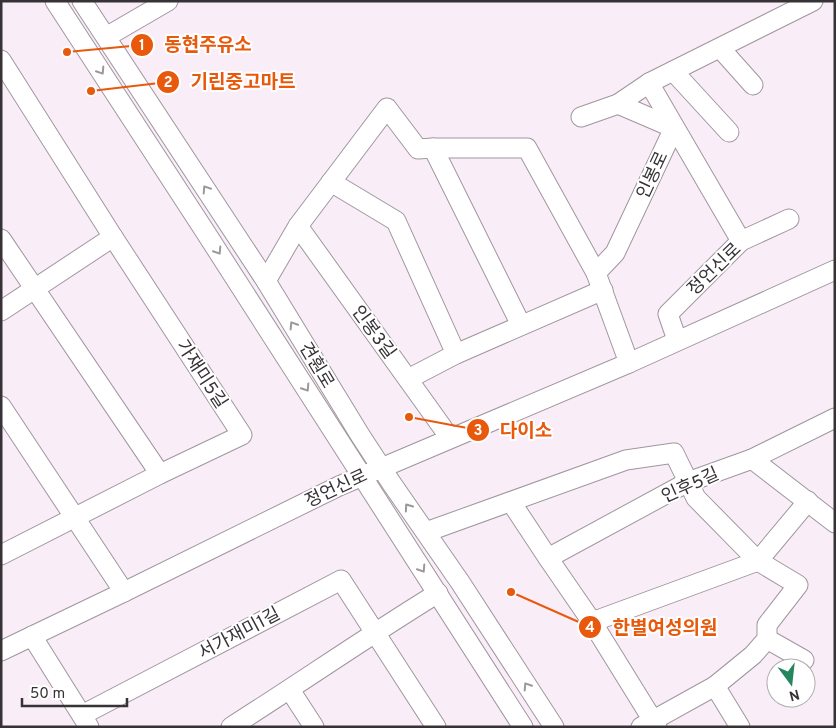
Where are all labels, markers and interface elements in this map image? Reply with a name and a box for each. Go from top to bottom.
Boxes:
callout: 동현주유소 [129,28,262,62]
text: 동현주유소 [164,34,252,58]
text: 1 [139,37,145,56]
callout: 기린중고마트 [155,65,305,99]
one-way arrow [95,66,104,75]
text: 기린중고마트 [191,71,295,95]
text: 2 [163,74,173,93]
street label: 인봉로 [632,148,674,203]
one-way arrow [202,185,212,194]
street label: 정언신로 [683,239,747,301]
one-way arrow [212,246,222,255]
street label: 인봉3길 [346,302,400,364]
one-way arrow [290,322,300,331]
street label: 가재미5길 [170,336,231,414]
street label: 견훤로 [293,339,338,393]
one-way arrow [300,383,309,392]
callout: 다이소 [465,413,562,447]
text: 다이소 [500,420,552,444]
text: 3 [474,422,483,441]
street label: 인후5길 [658,463,723,509]
street label: 정언신로 [302,465,372,514]
one-way arrow [405,503,414,513]
one-way arrow [416,564,426,573]
street label: 서가재미1길 [195,603,285,665]
callout: 한별여성의원 [578,610,728,644]
text: 한별여성의원 [613,617,717,641]
text: 4 [585,619,595,638]
north arrow [766,658,816,708]
scale bar [22,676,128,708]
one-way arrow [524,682,534,691]
text: 50 m [30,685,65,704]
text: N [787,685,801,704]

